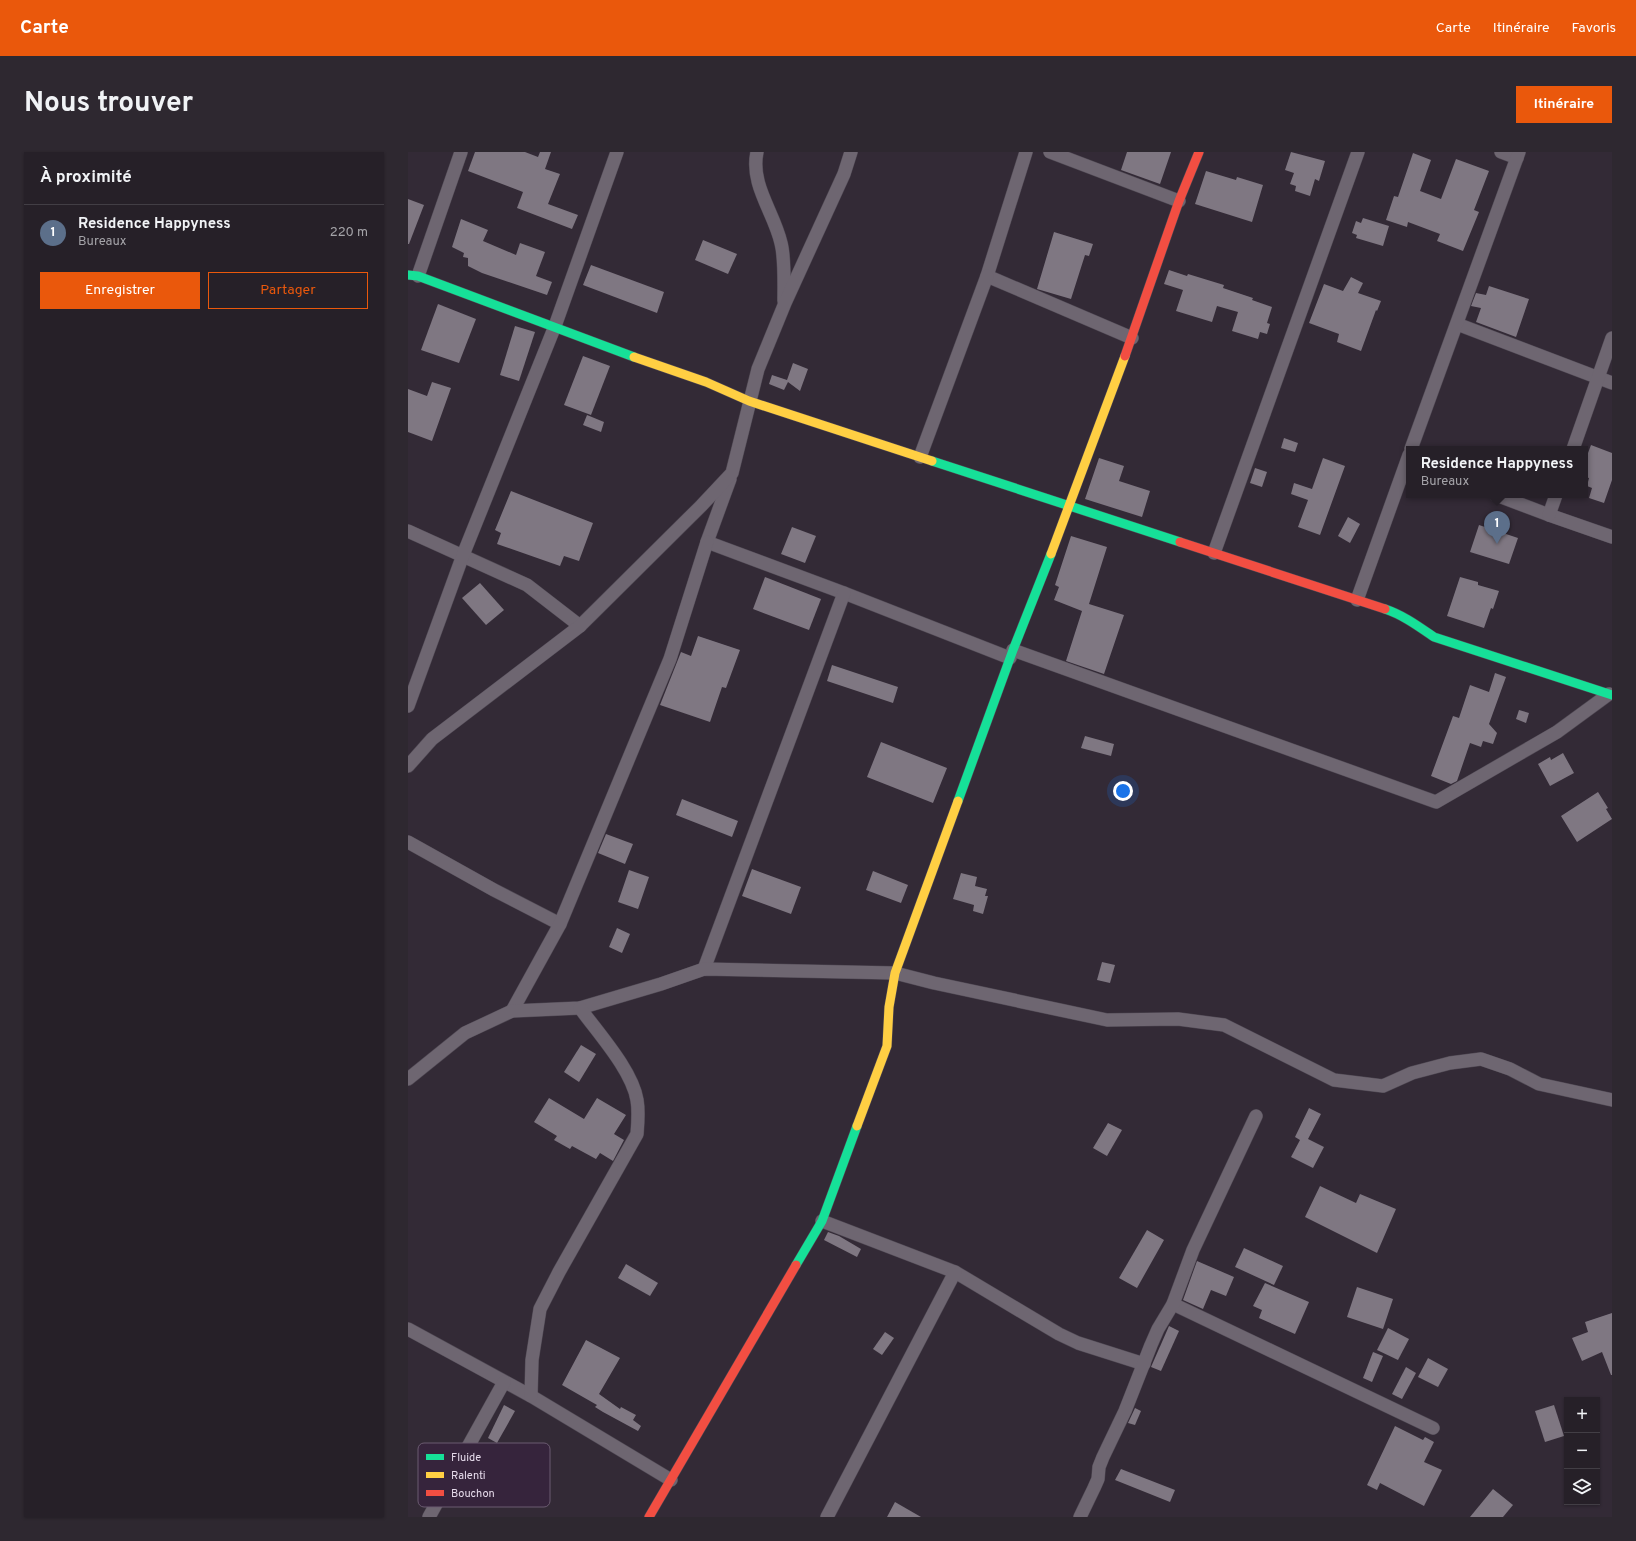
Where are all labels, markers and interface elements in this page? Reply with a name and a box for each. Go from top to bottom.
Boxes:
text: Carte [20,16,69,40]
text: Carte [1436,20,1471,37]
text: Itinéraire [1493,20,1550,37]
text: Favoris [1572,20,1616,37]
text: Nous trouver [24,86,193,122]
button: Itinéraire [1516,86,1612,123]
text: À proximité [40,167,132,189]
text: Residence Happyness [78,215,231,234]
text: 1 [50,225,56,241]
text: 220 m [330,225,368,241]
text: Bureaux [78,234,127,250]
button: Enregistrer [40,272,200,309]
button: Partager [208,272,368,309]
popup [1406,446,1588,498]
text: Residence Happyness [1421,455,1573,474]
text: Bureaux [1421,474,1469,490]
pin: 1 [1484,511,1510,544]
your location [1113,781,1133,801]
map controls [1564,1397,1600,1505]
button: + [1564,1397,1600,1433]
button: − [1564,1433,1600,1469]
legend [418,1443,550,1507]
text: Fluide [451,1451,481,1465]
text: Ralenti [451,1469,486,1483]
button: layers [1564,1469,1600,1505]
text: Bouchon [451,1487,495,1501]

